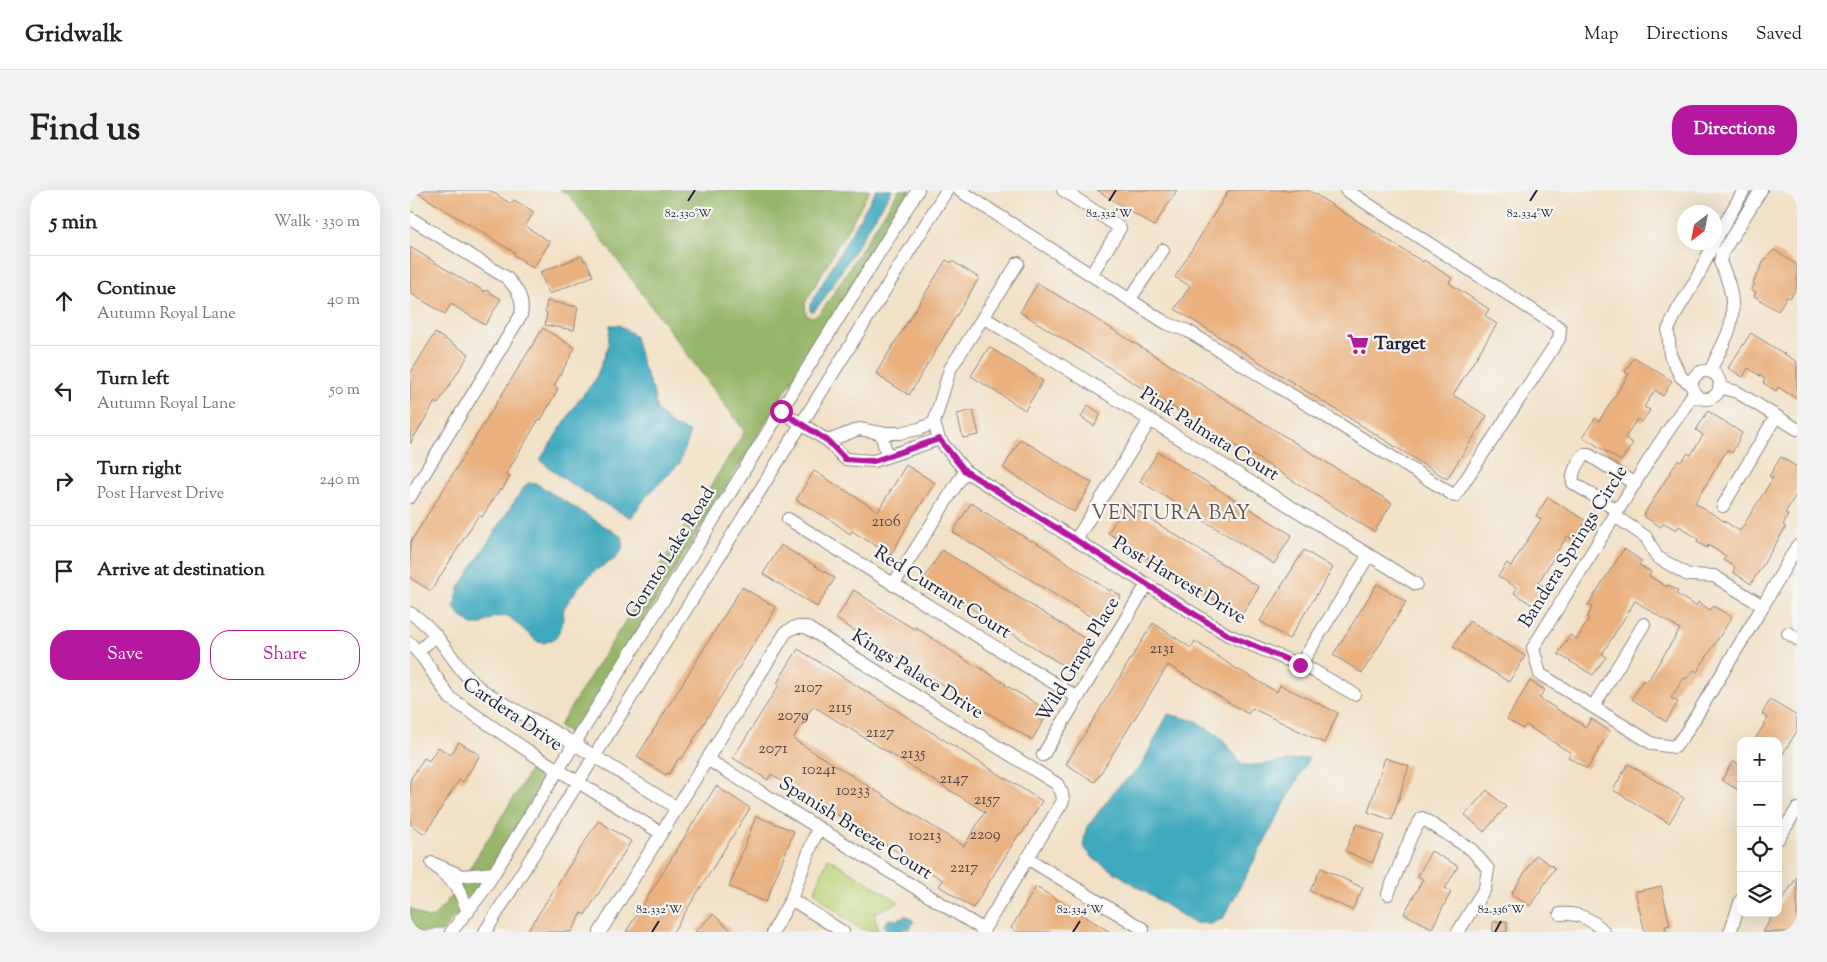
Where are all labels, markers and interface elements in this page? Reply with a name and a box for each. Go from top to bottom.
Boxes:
text: Gridwalk [25,18,123,52]
text: Map [1584,22,1619,48]
text: Directions [1647,22,1728,48]
text: Saved [1756,22,1802,48]
text: Find us [30,105,140,156]
button: Directions [1672,105,1797,155]
text: 82.330°W [665,205,712,223]
text: 82.332°W [1086,205,1133,223]
text: 82.334°W [1507,205,1554,223]
north arrow [1677,205,1722,250]
text: 5 min [50,208,97,238]
text: Walk · 330 m [274,211,360,234]
text: Continue [97,276,176,303]
icon: ahead [50,287,78,315]
text: 40 m [327,289,360,312]
text: Autumn Royal Lane [97,303,236,326]
supermarket icon: Target [1345,331,1371,357]
place label: Target [1374,331,1426,358]
text: Turn left [97,366,169,393]
icon: left [50,377,78,405]
text: 50 m [329,379,360,402]
street label: Pink Palmata Court [1134,381,1284,489]
text: Autumn Royal Lane [97,393,236,416]
route start [770,400,793,423]
text: Turn right [97,456,181,483]
street label: Bandera Springs Circle [1513,460,1635,634]
icon: right [50,467,78,495]
text: 240 m [319,469,360,492]
street label: Gornto Lake Road [620,482,723,624]
text: Post Harvest Drive [97,483,224,506]
district label: VENTURA BAY [1091,500,1251,529]
house number: 2106 [871,511,901,534]
street label: Post Harvest Drive [1107,531,1251,632]
street label: Red Currant Court [868,540,1016,646]
icon: arrive [50,557,78,585]
text: Arrive at destination [97,557,265,584]
street label: Wild Grape Place [1031,592,1127,728]
street label: Kings Palace Drive [846,623,988,727]
button: Save [50,630,200,680]
button: Share [210,630,360,680]
house number: 2131 [1150,638,1175,661]
route end [1289,654,1312,677]
street label: Cardera Drive [456,671,568,759]
house number: 2107 [793,677,823,700]
house number: 2115 [828,697,852,720]
house number: 2079 [777,705,809,728]
house number: 2127 [866,722,894,745]
map controls [1737,737,1782,917]
button: + [1737,737,1782,782]
house number: 2071 [758,738,788,761]
house number: 2135 [901,743,926,766]
house number: 10241 [802,759,837,782]
house number: 2147 [939,768,969,791]
street label: Spanish Breeze Court [773,771,937,887]
house number: 10233 [836,780,870,803]
button: − [1737,782,1782,827]
house number: 2157 [974,789,1000,812]
house number: 2209 [969,824,1001,847]
house number: 10213 [909,825,941,848]
button: locate [1737,827,1782,872]
house number: 2217 [950,857,978,880]
button: layers [1737,872,1782,917]
text: 82.332°W [636,901,683,919]
text: 82.334°W [1057,901,1104,919]
text: 82.336°W [1478,901,1525,919]

